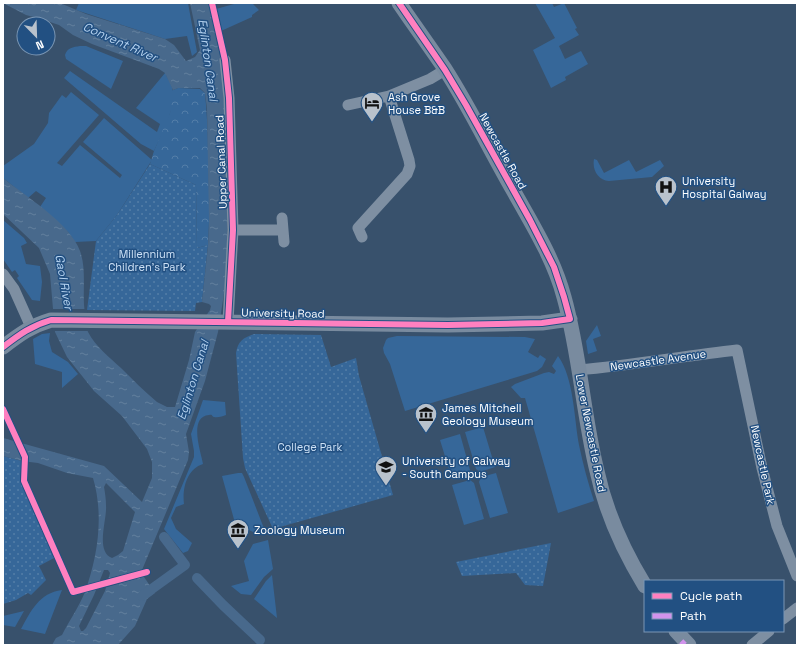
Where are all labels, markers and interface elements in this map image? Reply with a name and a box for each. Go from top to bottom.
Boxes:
north arrow [16,16,56,56]
water label: Convent River [80,18,161,66]
water label: Eglinton Canal [194,18,222,104]
text: N [34,37,46,53]
hotel icon: Ash Grove House B&B [359,90,385,123]
place label: Ash Grove House B&B [388,90,445,117]
street label: Newcastle Road [476,110,530,192]
street label: Upper Canal Road [212,115,230,209]
hospital icon: University Hospital Galway [653,174,679,207]
place label: University Hospital Galway [682,174,766,201]
park label: Millennium Children's Park [108,247,186,274]
water label: Gaol River [51,253,77,313]
street label: University Road [241,305,325,321]
water label: Eglinton Canal [173,336,213,422]
street label: Newcastle Avenue [609,346,707,374]
street label: Lower Newcastle Road [573,373,609,493]
museum icon: James Mitchell Geology Museum [413,401,439,434]
place label: James Mitchell Geology Museum [442,401,533,428]
street label: Newcastle Park [748,424,778,506]
park label: College Park [277,440,343,454]
school or university icon: University of Galway - South Campus [373,454,399,487]
place label: University of Galway - South Campus [402,454,510,481]
museum icon: Zoology Museum [225,517,251,550]
place label: Zoology Museum [254,523,345,537]
legend [644,580,784,632]
text: Cycle path [680,588,742,604]
text: Path [680,608,706,624]

